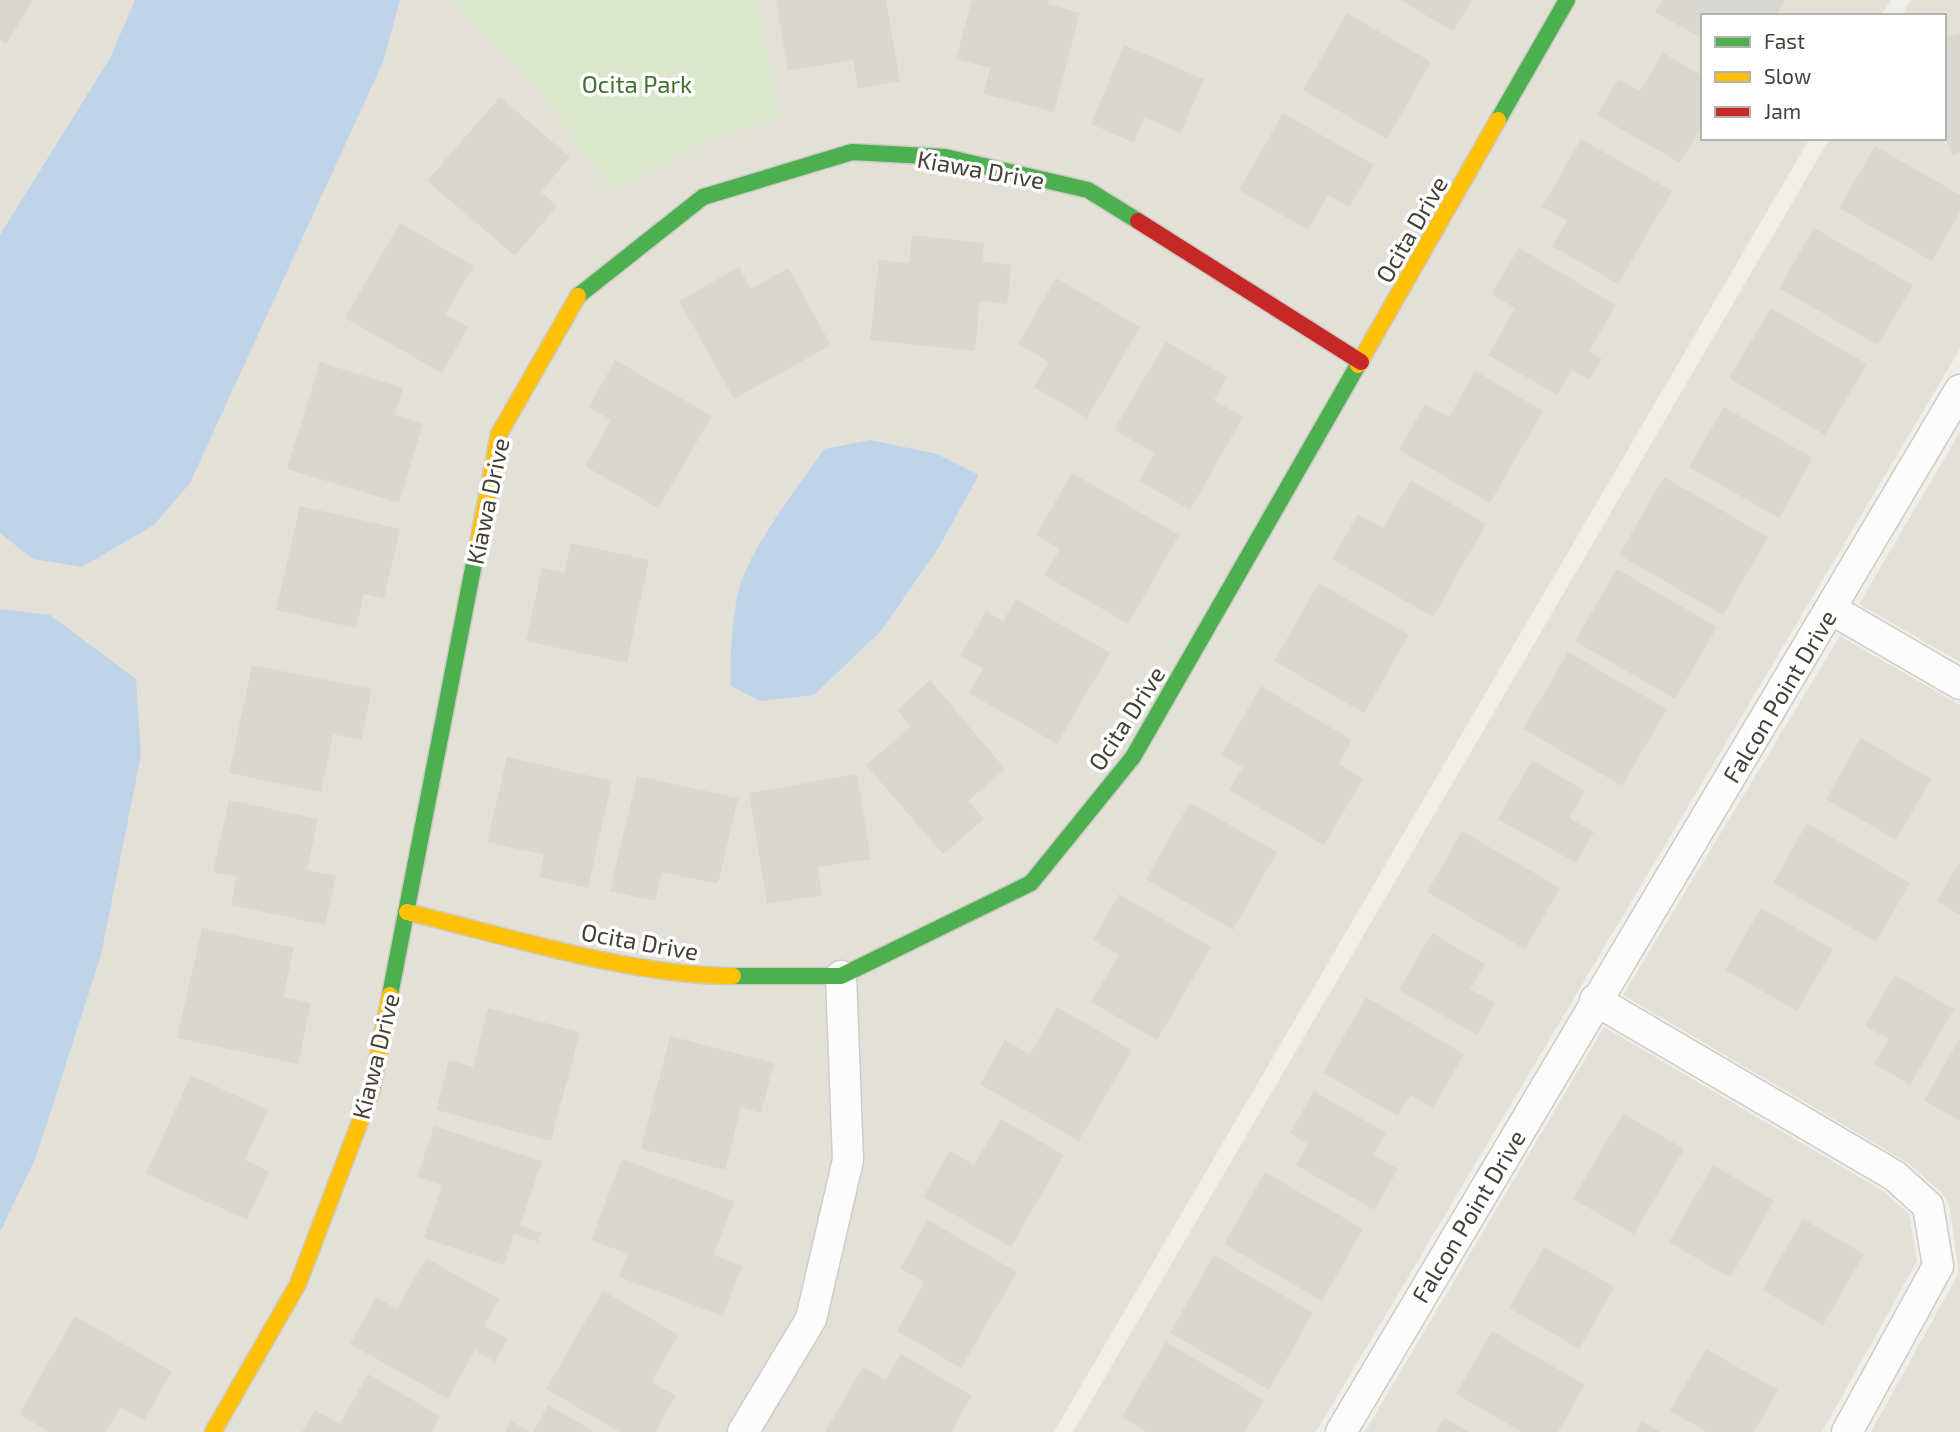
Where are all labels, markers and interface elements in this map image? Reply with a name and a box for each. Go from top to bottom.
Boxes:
legend [1701,14,1946,140]
text: Fast [1764,28,1805,53]
text: Slow [1764,63,1811,88]
park label: Ocita Park [582,69,692,98]
text: Jam [1764,98,1801,123]
street label: Kiawa Drive [915,144,1047,194]
street label: Ocita Drive [1369,170,1453,288]
street label: Kiawa Drive [459,435,515,567]
street label: Falcon Point Drive [1716,604,1842,788]
street label: Ocita Drive [1082,660,1170,776]
street label: Ocita Drive [579,916,701,966]
street label: Kiawa Drive [345,990,405,1122]
street label: Falcon Point Drive [1405,1124,1531,1308]

